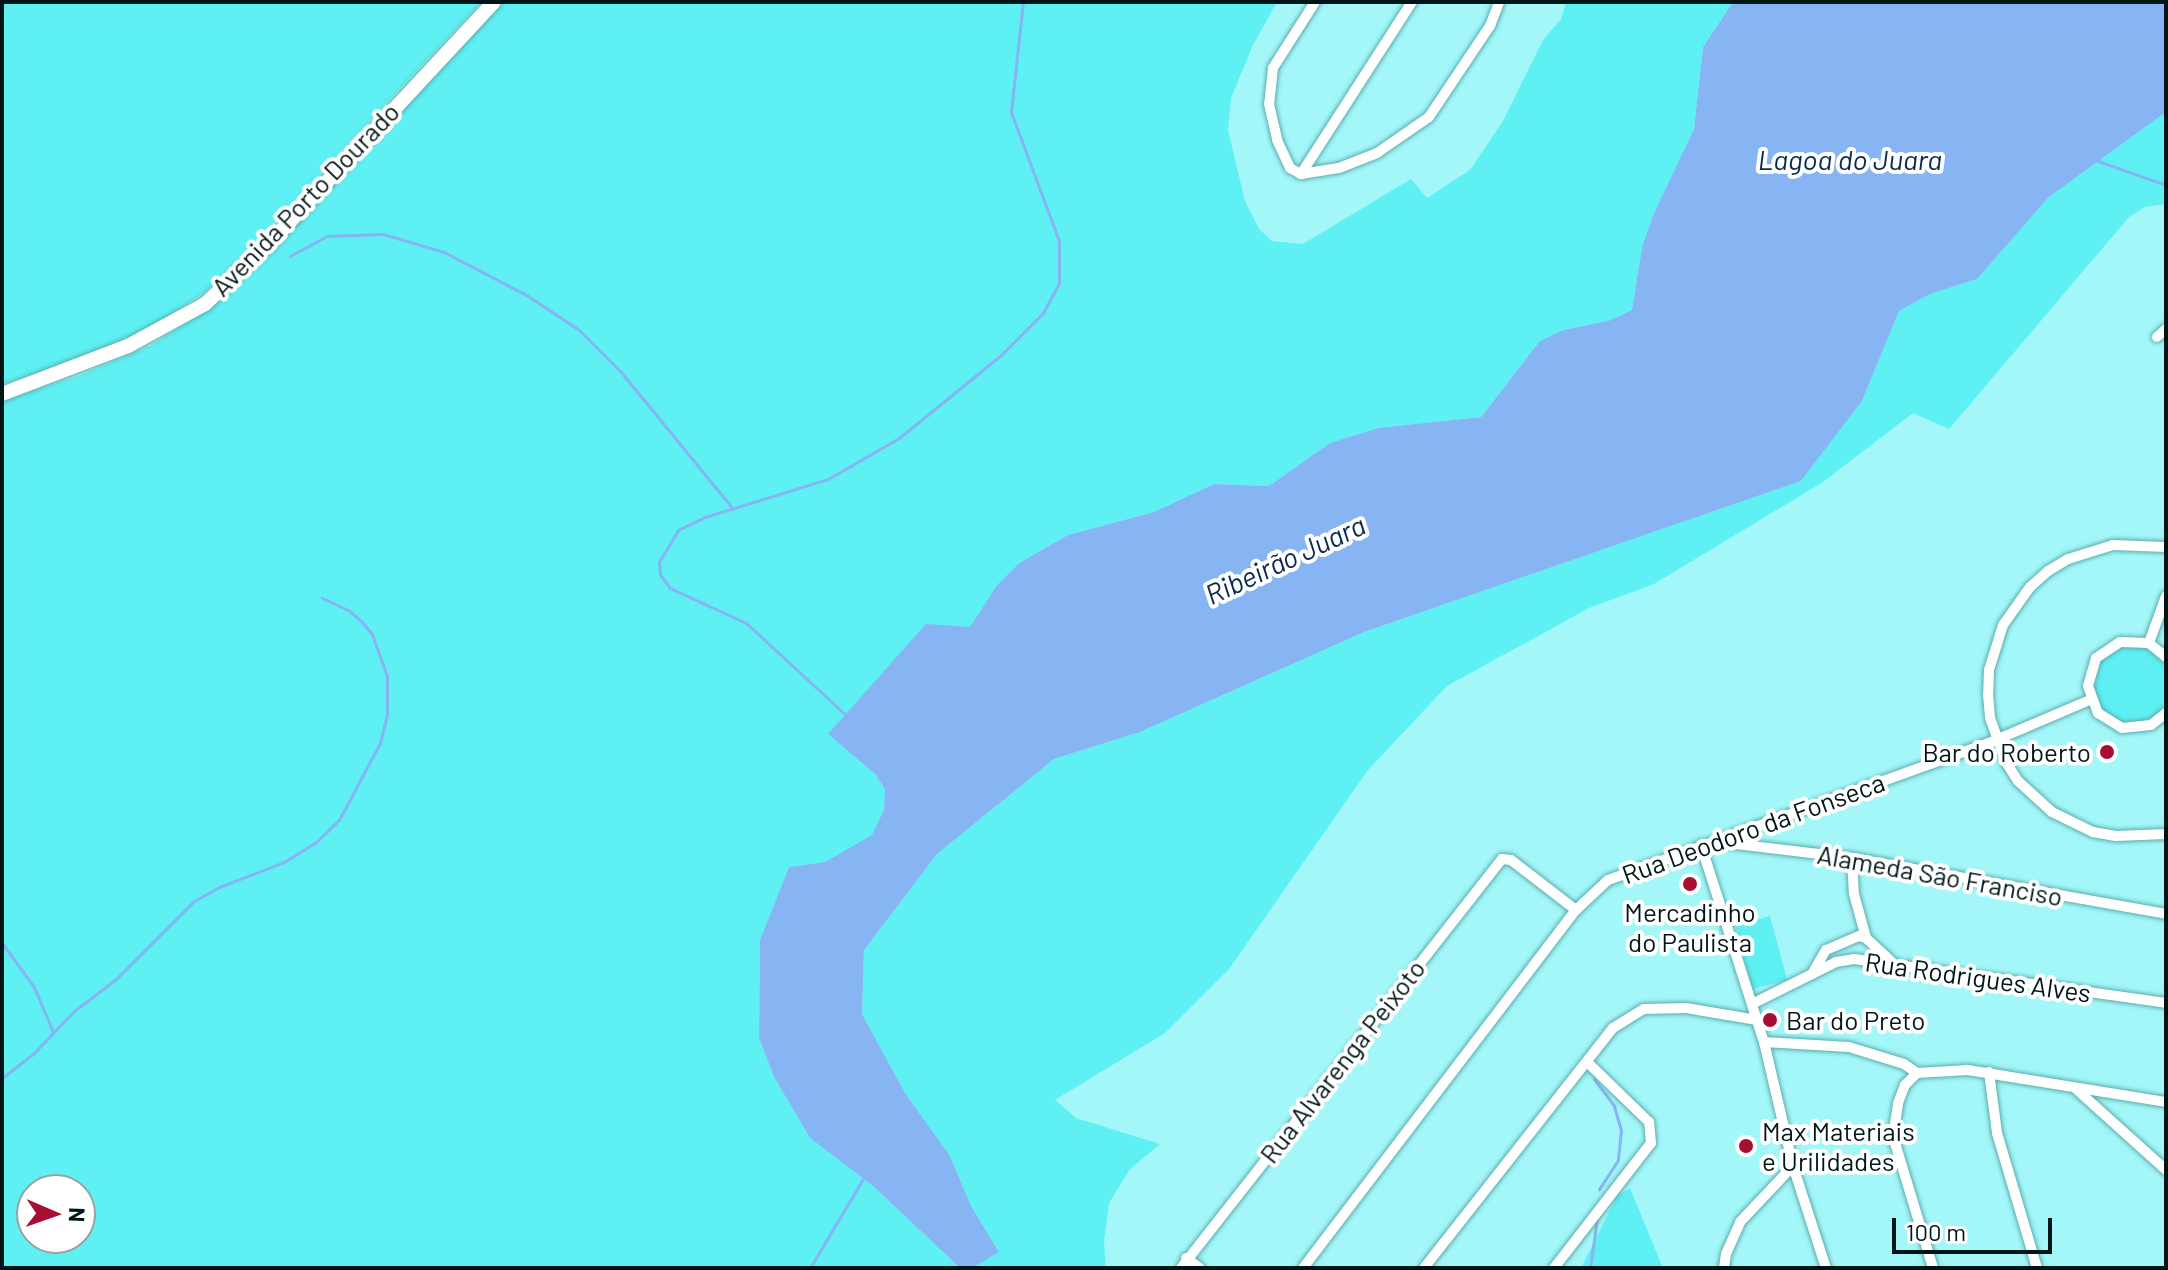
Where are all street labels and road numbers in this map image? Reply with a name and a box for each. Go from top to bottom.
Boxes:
street label: Avenida Porto Dourado [205,96,405,302]
street label: Rua Deodoro da Fonseca [1617,766,1889,890]
street label: Alameda São Franciso [1815,838,2065,912]
street label: Rua Rodrigues Alves [1863,946,2093,1008]
street label: Rua Alvarenga Peixoto [1253,953,1431,1169]

